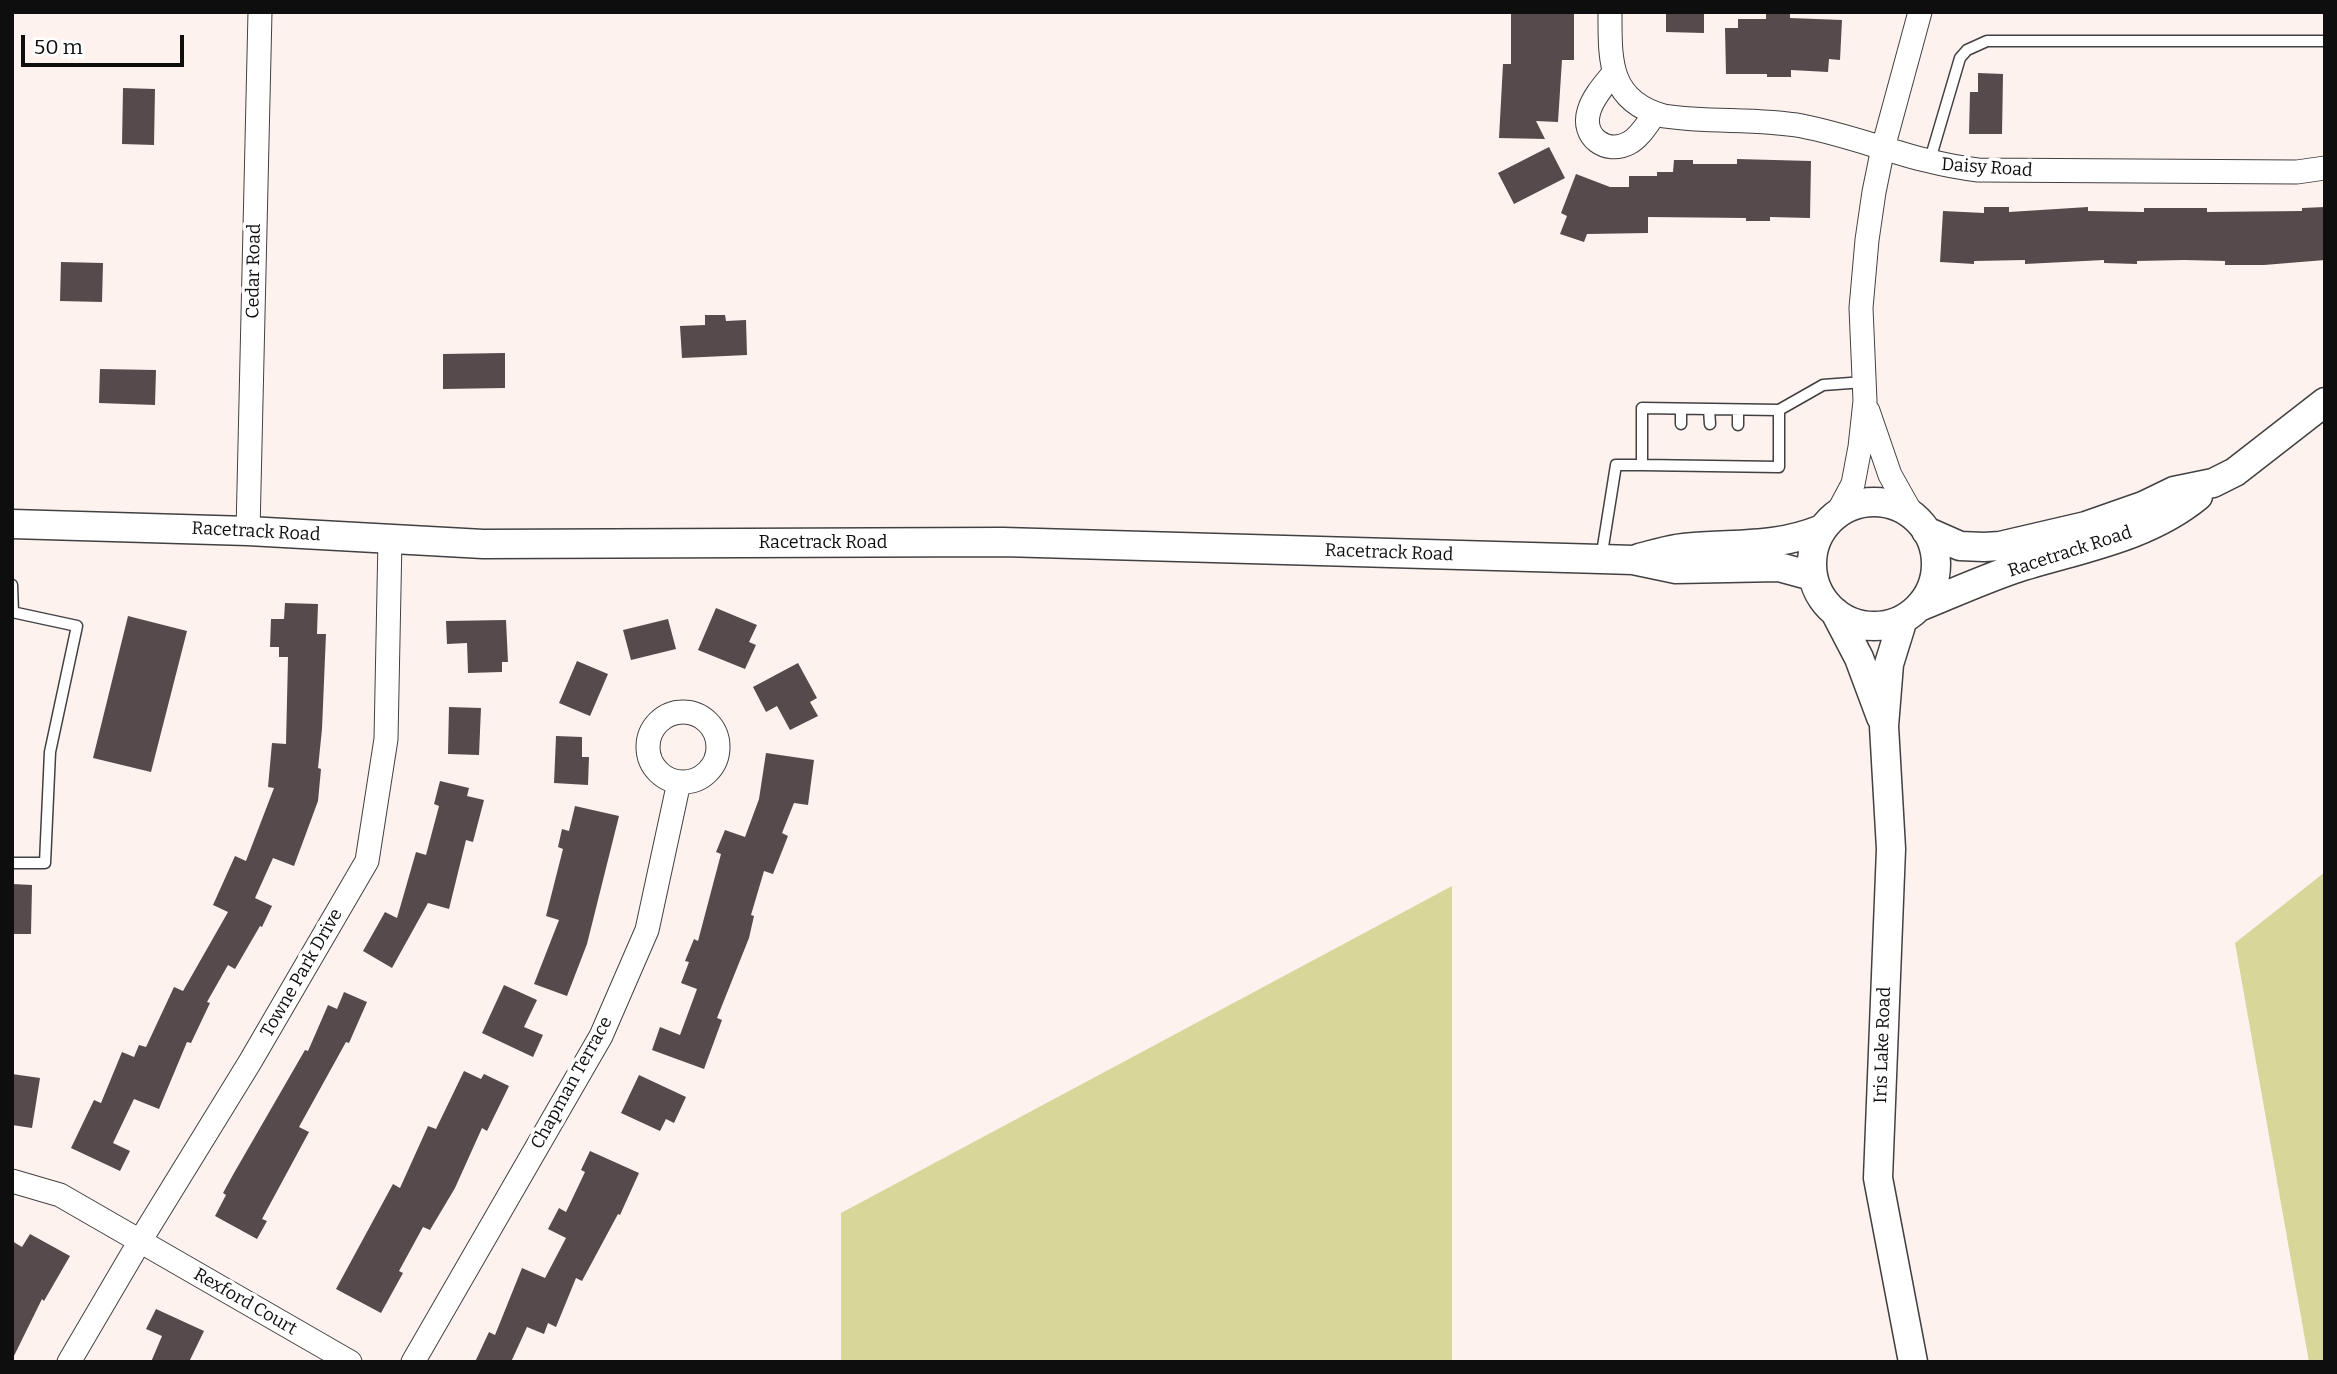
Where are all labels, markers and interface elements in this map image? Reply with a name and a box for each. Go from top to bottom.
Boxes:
scale bar [24,21,187,65]
text: 50 m [34,34,83,60]
street label: Daisy Road [1941,154,2033,182]
street label: Cedar Road [242,223,266,319]
street label: Racetrack Road [191,518,321,546]
street label: Racetrack Road [2005,522,2135,582]
street label: Racetrack Road [759,532,887,554]
street label: Racetrack Road [1324,540,1454,566]
street label: Towne Park Drive [256,905,348,1041]
street label: Iris Lake Road [1870,986,1896,1104]
street label: Chapman Terrace [527,1013,617,1153]
street label: Rexford Court [189,1264,301,1340]

